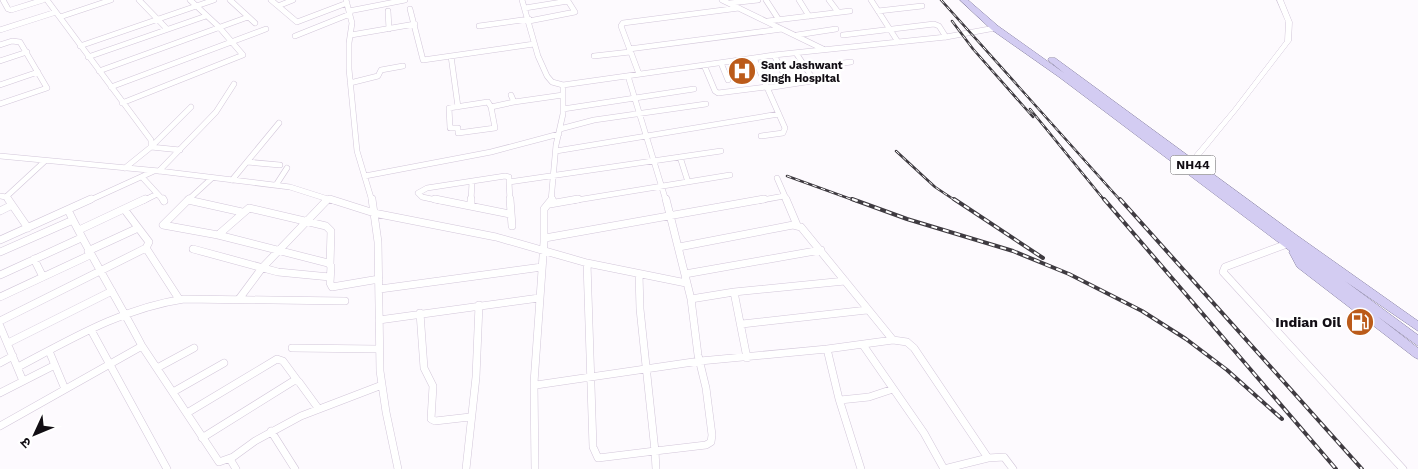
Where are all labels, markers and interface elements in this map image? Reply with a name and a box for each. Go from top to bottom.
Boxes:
hospital icon: Sant Jashwant Singh Hospital [727,56,757,86]
place label: Sant Jashwant Singh Hospital [761,59,843,85]
road number: NH44 [1170,156,1216,174]
fuel station icon: Indian Oil [1345,307,1375,337]
place label: Indian Oil [1275,314,1341,330]
north arrow [10,409,60,459]
text: उ [16,434,34,452]

